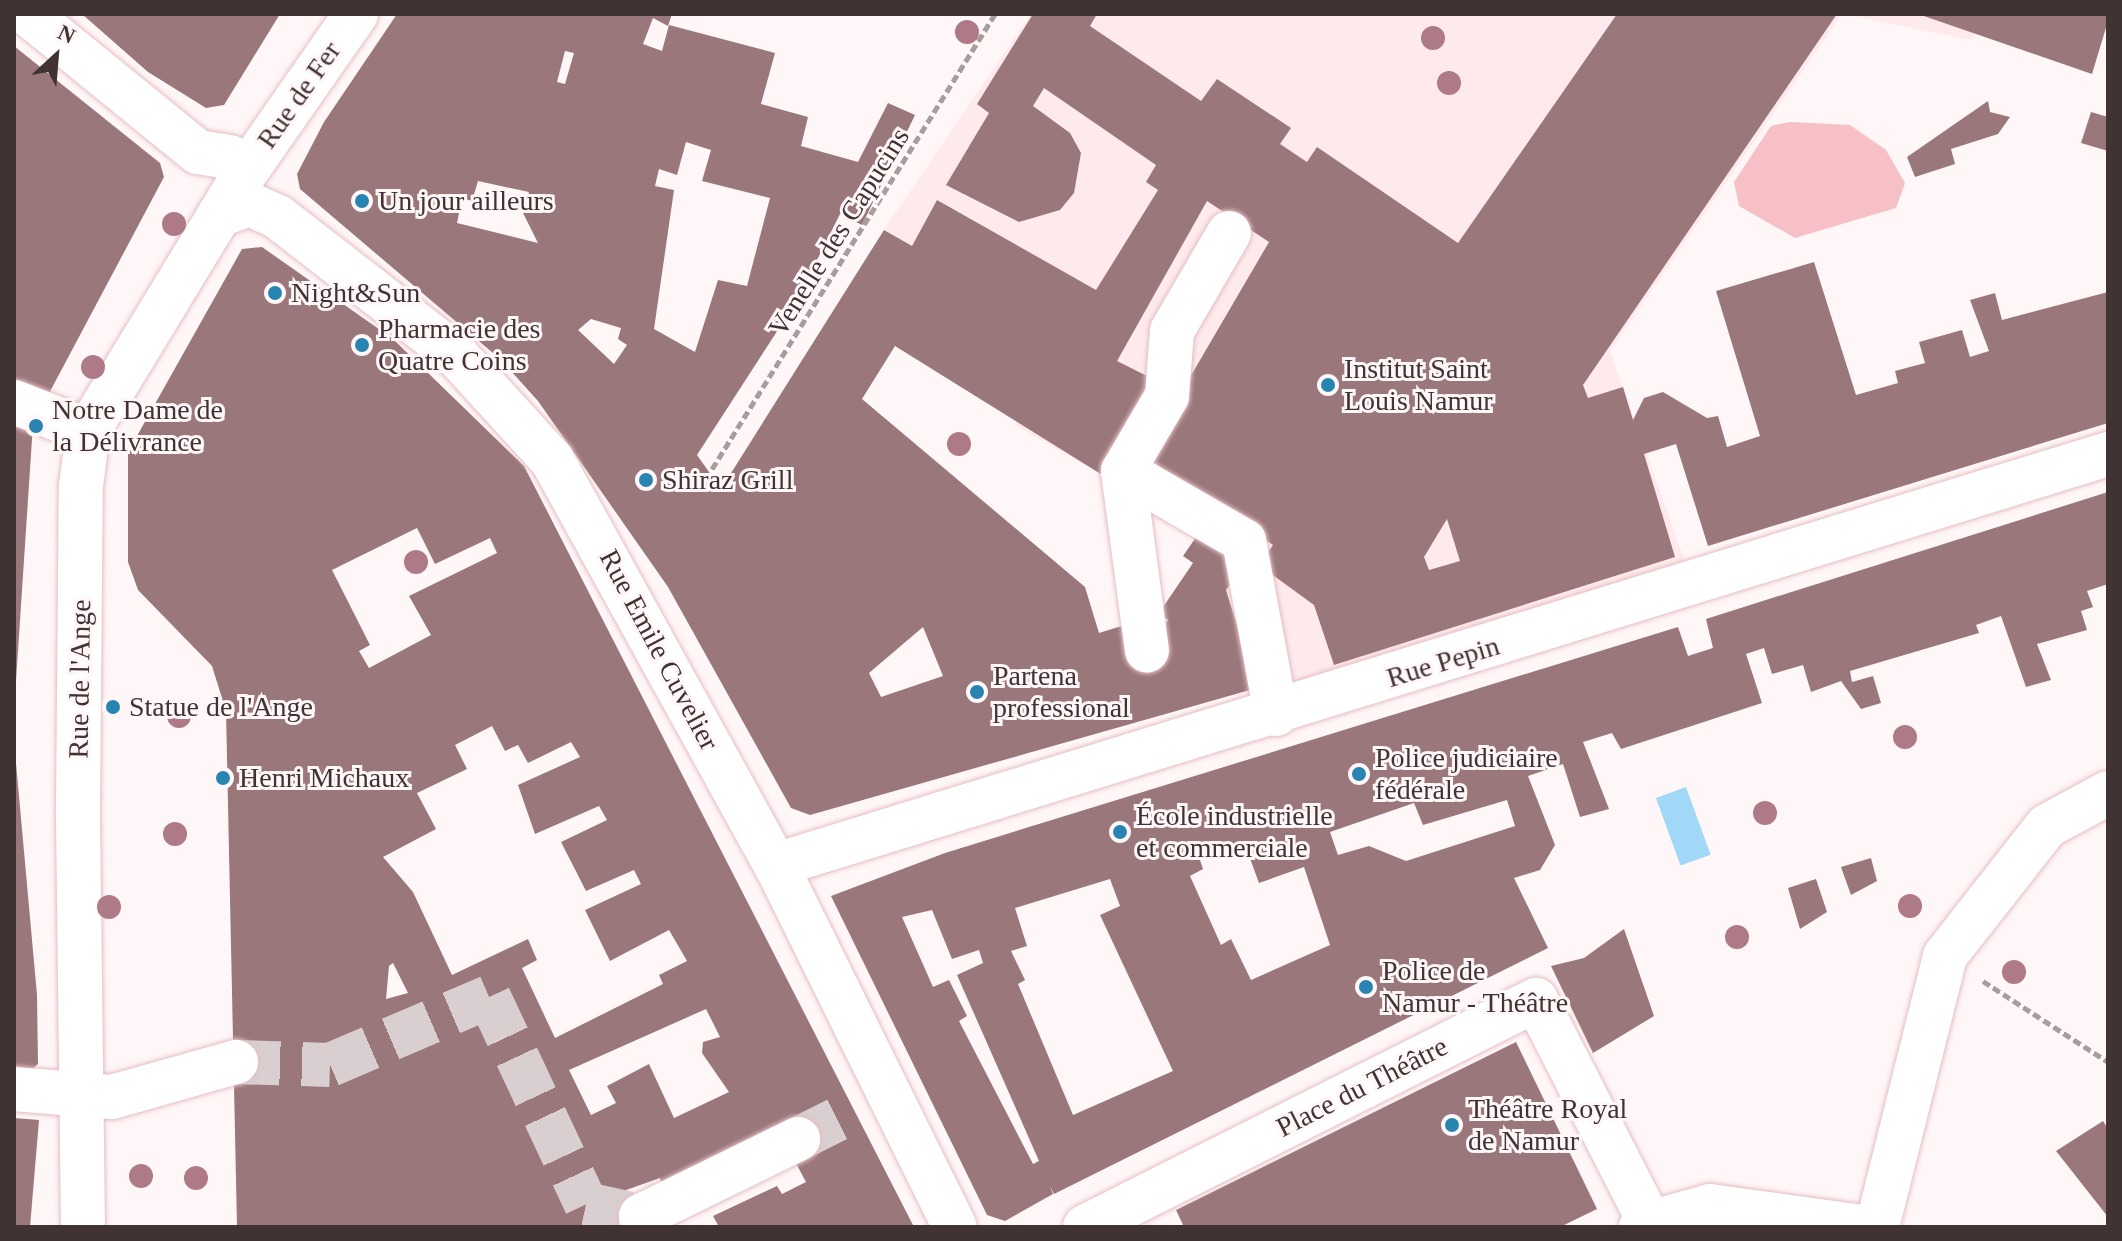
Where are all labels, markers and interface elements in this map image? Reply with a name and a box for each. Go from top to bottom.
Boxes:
north arrow [16,16,96,96]
text: N [54,19,79,49]
street label: Rue de Fer [250,35,348,155]
street label: Venelle des Capucins [761,122,917,342]
place label: Un jour ailleurs [378,184,554,218]
marker: Un jour ailleurs [353,192,371,210]
place label: Night&Sun [291,276,420,310]
marker: Night&Sun [266,284,284,302]
place label: Pharmacie des Quatre Coins [378,312,540,378]
marker: Pharmacie des Quatre Coins [353,336,371,354]
place label: Institut Saint Louis Namur [1344,352,1493,418]
marker: Institut Saint Louis Namur [1319,376,1337,394]
place label: Notre Dame de la Délivrance [52,393,223,459]
marker: Notre Dame de la Délivrance [27,417,45,435]
place label: Shiraz Grill [662,463,793,497]
marker: Shiraz Grill [637,471,655,489]
street label: Rue Emile Cuvelier [592,544,726,756]
street label: Rue de l'Ange [62,599,98,759]
street label: Rue Pepin [1383,629,1503,695]
place label: Partena professional [993,659,1130,725]
marker: Partena professional [968,683,986,701]
place label: Statue de l'Ange [129,690,313,724]
marker: Statue de l'Ange [104,698,122,716]
place label: Police judiciaire fédérale [1375,741,1558,807]
place label: Henri Michaux [239,761,409,795]
marker: Police judiciaire fédérale [1350,765,1368,783]
marker: Henri Michaux [214,769,232,787]
place label: École industrielle et commerciale [1136,799,1333,865]
marker: École industrielle et commerciale [1111,823,1129,841]
place label: Police de Namur - Théâtre [1382,954,1569,1020]
marker: Police de Namur - Théâtre [1357,978,1375,996]
street label: Place du Théâtre [1271,1029,1453,1145]
place label: Théâtre Royal de Namur [1468,1092,1627,1158]
marker: Théâtre Royal de Namur [1443,1116,1461,1134]

